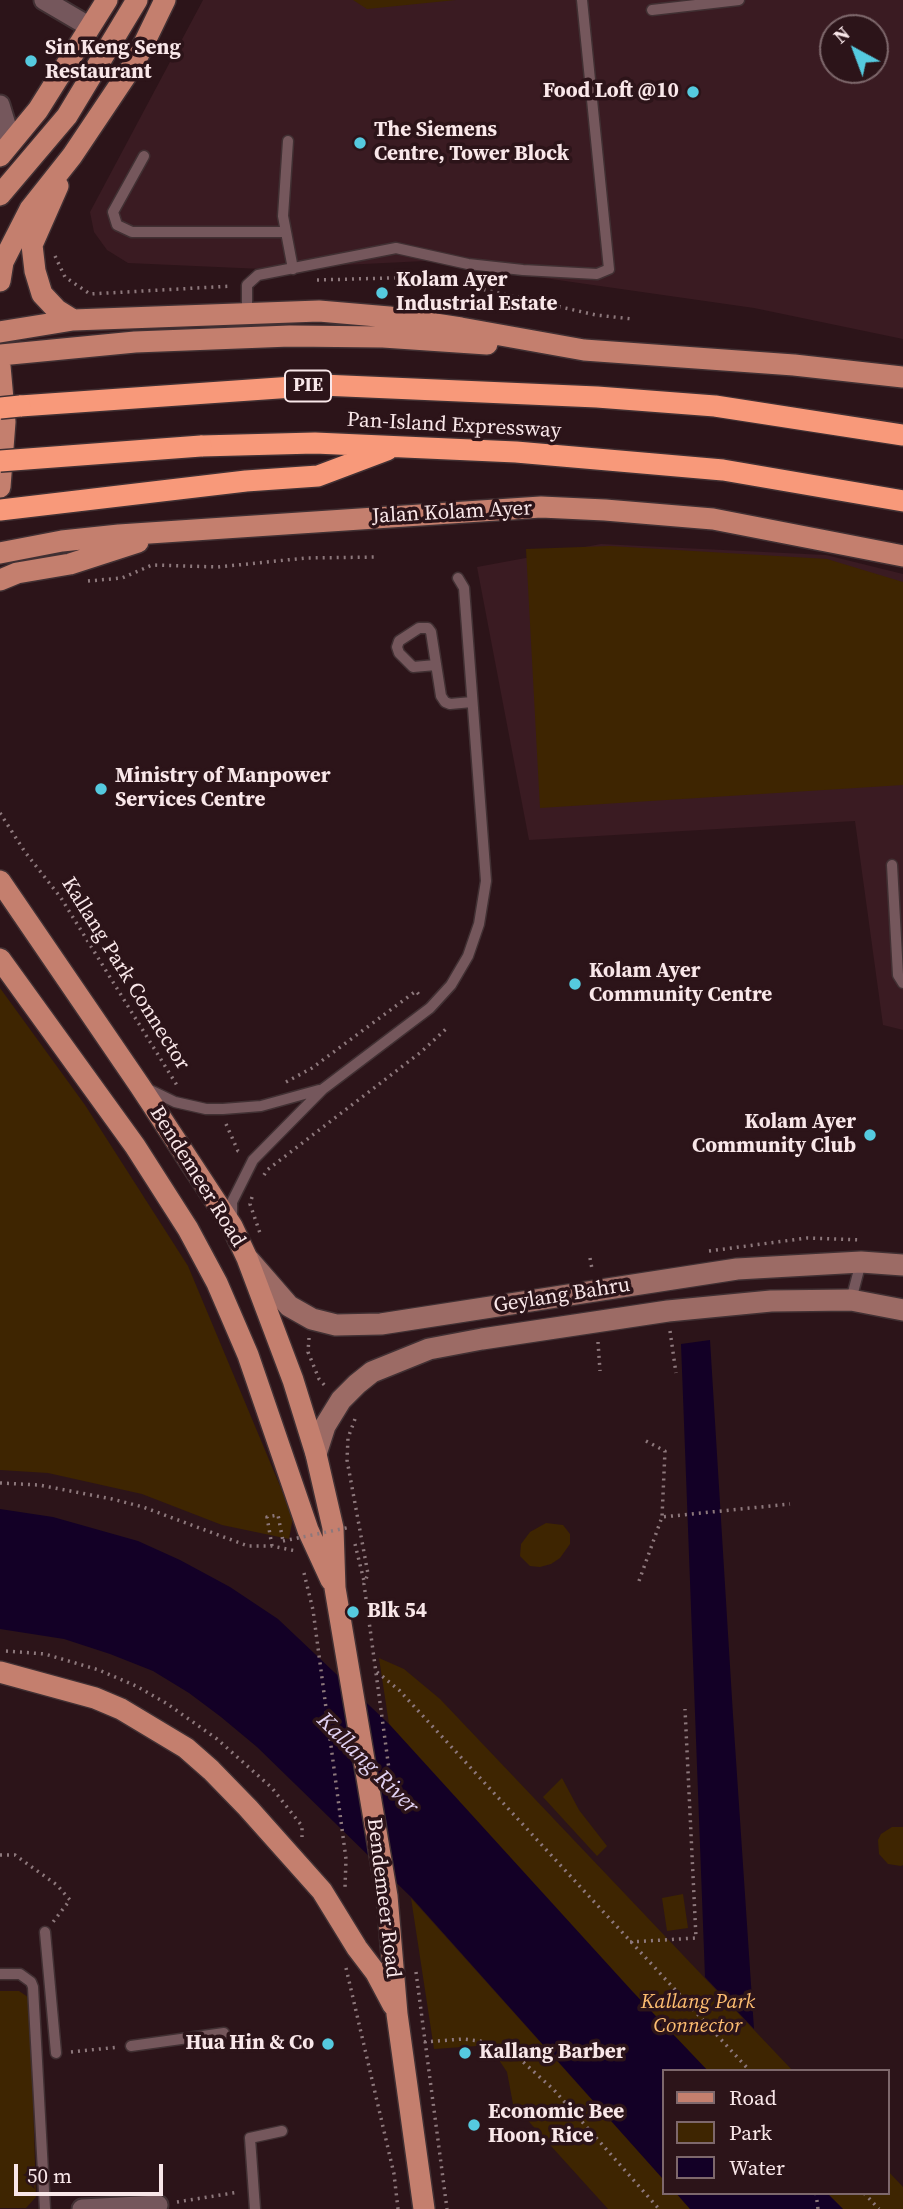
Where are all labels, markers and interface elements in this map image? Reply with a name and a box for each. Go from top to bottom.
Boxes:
north arrow [819,14,889,84]
text: N [828,20,855,49]
place label: Sin Keng Seng Restaurant [45,36,181,86]
marker: Sin Keng Seng Restaurant [23,53,39,69]
place label: Food Loft @10 [543,79,679,105]
marker: Food Loft @10 [685,84,701,100]
place label: The Siemens Centre, Tower Block [374,118,569,168]
marker: The Siemens Centre, Tower Block [352,135,368,151]
place label: Kolam Ayer Industrial Estate [396,268,557,318]
marker: Kolam Ayer Industrial Estate [374,285,390,301]
road number: PIE [285,370,331,402]
street label: Pan-Island Expressway [346,408,562,444]
street label: Jalan Kolam Ayer [371,496,533,530]
place label: Ministry of Manpower Services Centre [115,764,330,814]
marker: Ministry of Manpower Services Centre [93,781,109,797]
street label: Kallang Park Connector [55,873,195,1075]
place label: Kolam Ayer Community Centre [589,959,772,1009]
marker: Kolam Ayer Community Centre [567,976,583,992]
street label: Bendemeer Road [144,1102,250,1252]
place label: Kolam Ayer Community Club [692,1110,856,1160]
marker: Kolam Ayer Community Club [862,1127,878,1143]
street label: Geylang Bahru [492,1273,632,1319]
place label: Blk 54 [367,1599,427,1625]
marker: Blk 54 [345,1604,361,1620]
water label: Kallang River [310,1707,424,1821]
street label: Bendemeer Road [361,1817,405,1979]
park label: Kallang Park Connector [641,1990,755,2040]
place label: Hua Hin & Co [186,2031,314,2057]
marker: Hua Hin & Co [320,2036,336,2052]
place label: Kallang Barber [479,2040,626,2066]
marker: Kallang Barber [457,2045,473,2061]
legend [662,2069,889,2195]
text: Road [729,2083,777,2112]
place label: Economic Bee Hoon, Rice [488,2100,624,2150]
marker: Economic Bee Hoon, Rice [466,2117,482,2133]
text: Park [729,2118,772,2147]
scale bar [18,2150,166,2194]
text: Water [729,2153,785,2182]
text: 50 m [27,2161,72,2190]

